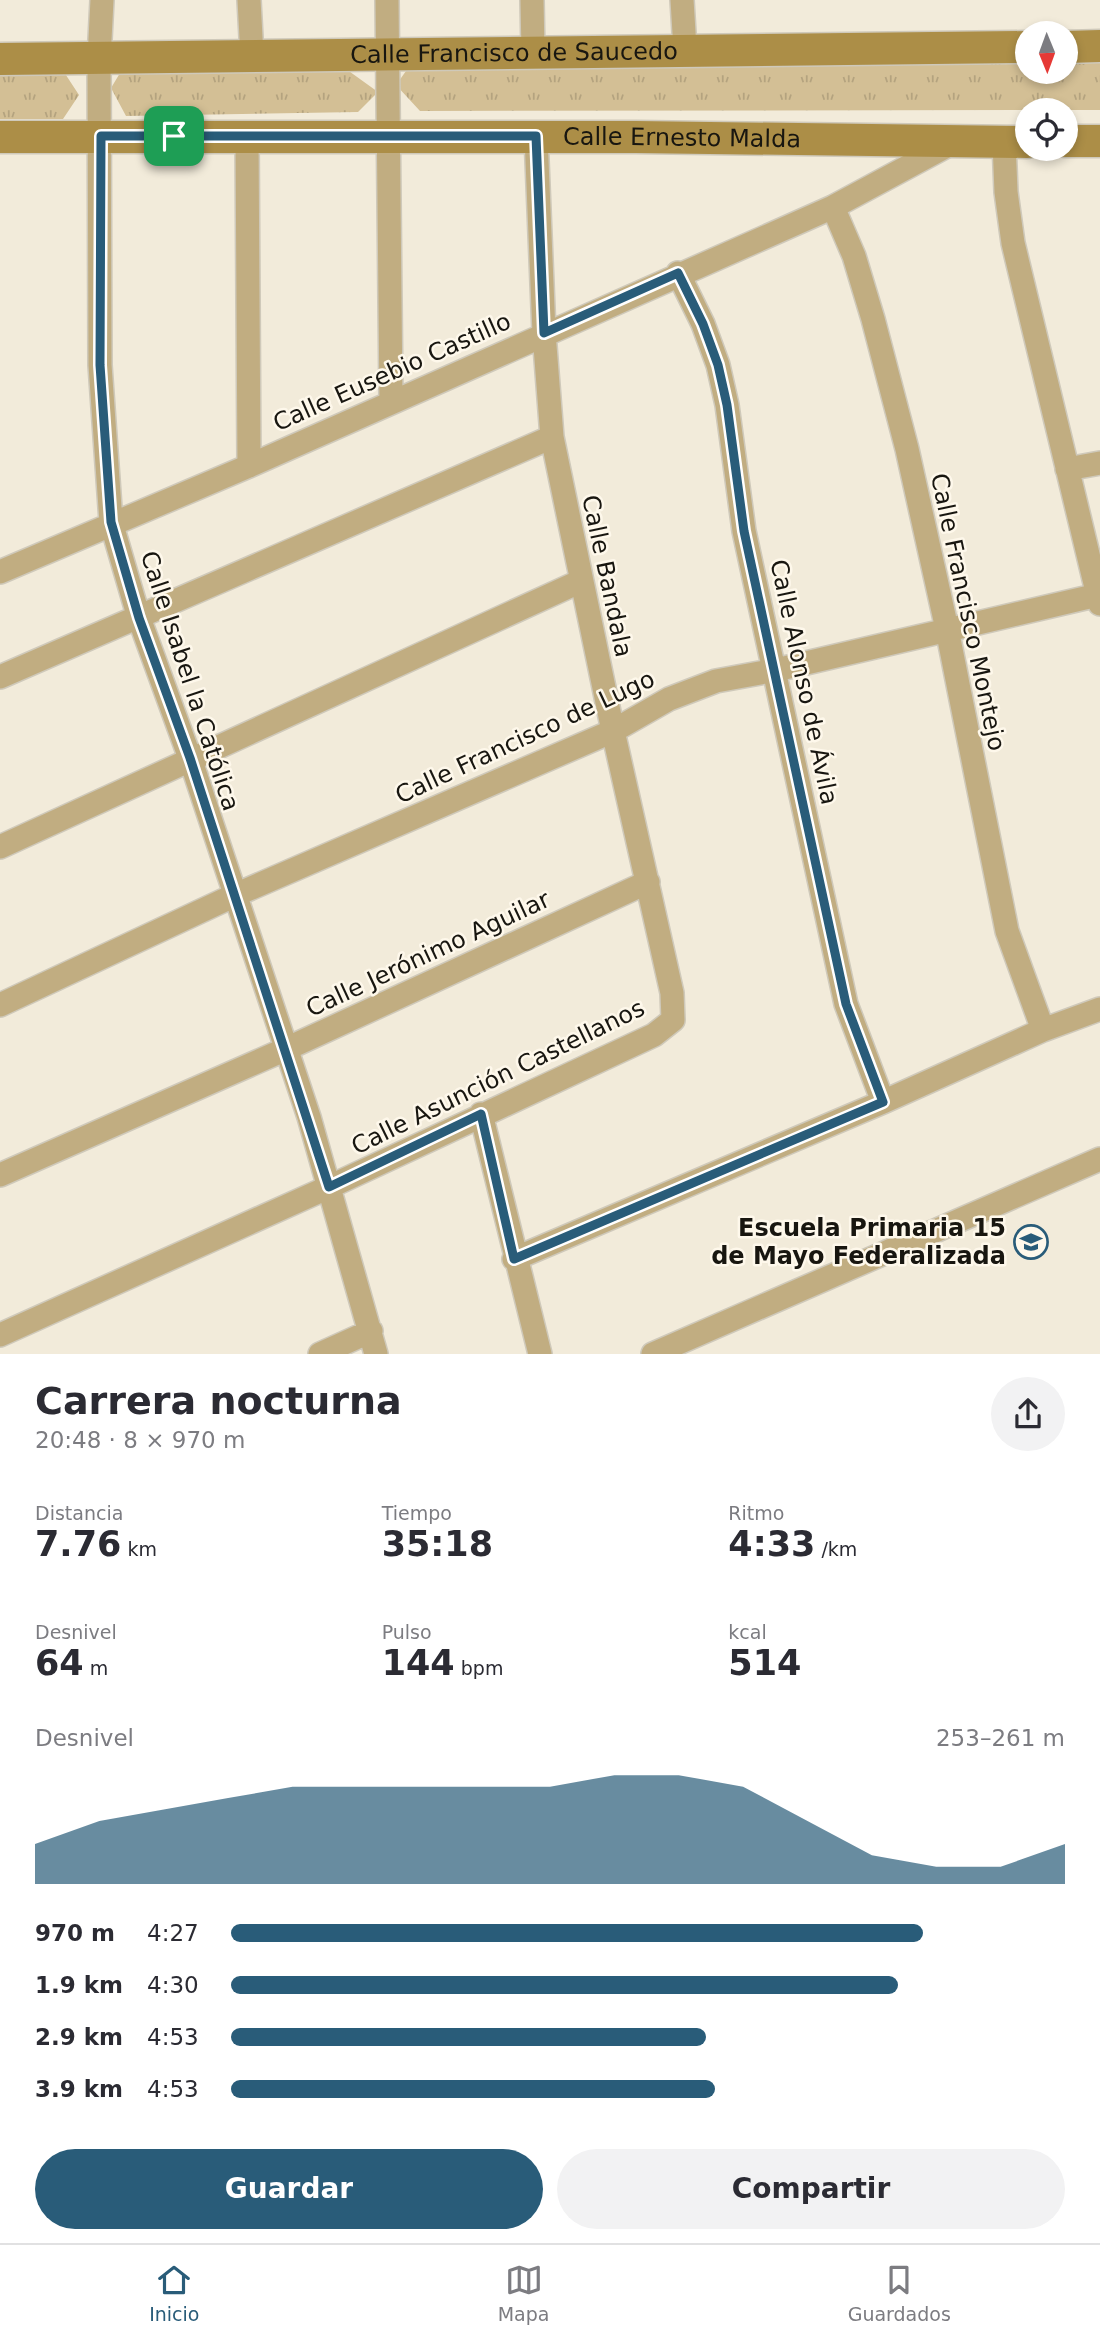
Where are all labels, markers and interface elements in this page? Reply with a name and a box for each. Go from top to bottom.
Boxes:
north arrow [1015,21,1078,84]
map controls [1015,21,1078,161]
street label: Calle Francisco de Saucedo [350,37,678,69]
button: locate [1015,98,1078,161]
pin [144,106,204,166]
icon: arrive [155,117,193,155]
street label: Calle Ernesto Malda [563,123,801,153]
street label: Calle Eusebio Castillo [269,307,515,437]
street label: Calle Francisco Montejo [925,471,1011,753]
street label: Calle Bandala [576,492,638,660]
street label: Calle Isabel la Católica [135,548,245,814]
street label: Calle Alonso de Ávila [764,557,845,807]
street label: Calle Francisco de Lugo [391,665,659,809]
street label: Calle Jerónimo Aguilar [302,885,554,1023]
street label: Calle Asunción Castellanos [347,994,649,1160]
place label: Escuela Primaria 15 de Mayo Federalizada [711,1214,1006,1270]
school or university icon: Escuela Primaria 15 de Mayo Federalizada [1012,1223,1050,1261]
button: share [991,1377,1065,1451]
text: Carrera nocturna [35,1379,402,1423]
text: 20:48 · 8 × 970 m [35,1427,245,1453]
text: Distancia [35,1502,123,1524]
text: Tiempo [382,1502,452,1524]
text: Ritmo [728,1502,784,1524]
text: 7.76 [35,1524,121,1564]
text: 35:18 [382,1524,493,1564]
text: 4:33 [728,1524,815,1564]
text: km [121,1538,157,1560]
text: /km [815,1538,857,1560]
text: Desnivel [35,1621,117,1643]
text: Pulso [382,1621,432,1643]
text: kcal [728,1621,767,1643]
text: 64 [35,1643,84,1683]
text: 144 [382,1643,455,1683]
text: 514 [728,1643,801,1683]
text: m [84,1657,108,1679]
text: bpm [455,1657,503,1679]
text: Desnivel [35,1725,134,1751]
text: 253–261 m [936,1725,1065,1751]
text: 970 m [35,1920,115,1946]
text: 4:27 [147,1920,199,1946]
text: 1.9 km [35,1972,123,1998]
text: 4:30 [147,1972,199,1998]
text: 2.9 km [35,2024,123,2050]
text: 4:53 [147,2024,199,2050]
text: 3.9 km [35,2076,123,2102]
text: 4:53 [147,2076,199,2102]
button: Guardar [35,2149,543,2229]
button: Compartir [557,2149,1065,2229]
tab: Inicio [149,2261,199,2325]
tab: Mapa [498,2261,549,2325]
tab: Guardados [848,2261,951,2325]

